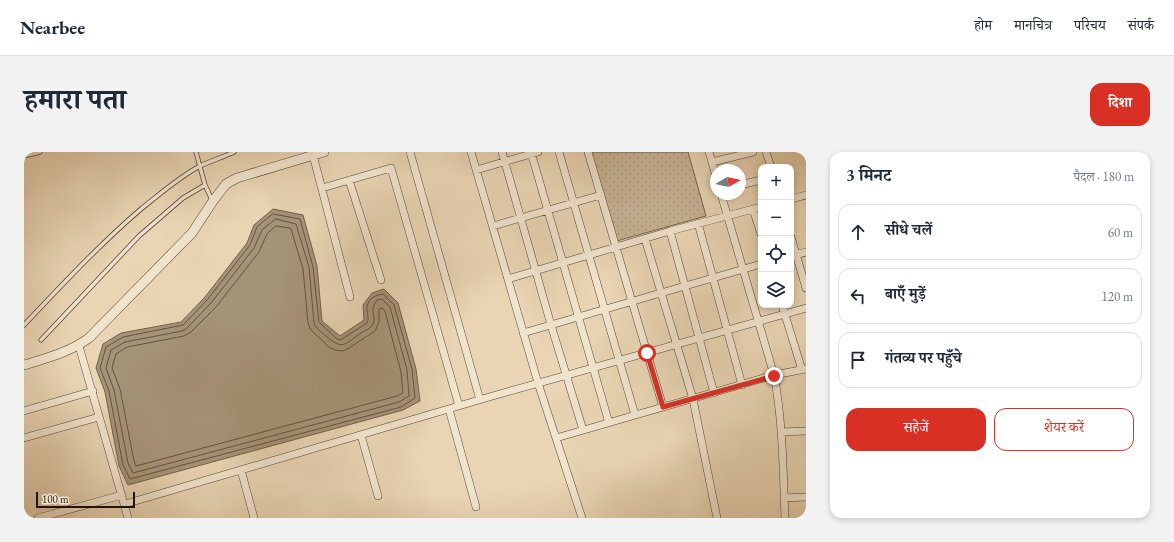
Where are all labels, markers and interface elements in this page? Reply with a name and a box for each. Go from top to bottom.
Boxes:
text: Nearbee [20,15,85,40]
text: होम [974,16,992,34]
text: मानचित्र [1014,16,1052,34]
text: परिचय [1074,16,1106,34]
text: संपर्क [1128,16,1154,34]
text: हमारा पता [24,81,126,117]
button: दिशा [1090,83,1150,126]
north arrow [710,164,746,200]
map controls [758,164,794,308]
button: + [758,164,794,200]
text: 3 मिनट [846,164,891,186]
text: पैदल · 180 m [1074,168,1134,185]
button: − [758,200,794,236]
text: सीधे चलें [885,220,932,239]
icon: ahead [847,221,869,243]
text: 60 m [1108,224,1133,241]
button: locate [758,236,794,272]
button: layers [758,272,794,308]
text: बाएँ मुड़ें [885,284,926,303]
icon: left [847,285,869,307]
text: 120 m [1102,288,1133,305]
route start [638,344,656,362]
text: गंतव्य पर पहुँचे [885,348,962,367]
icon: arrive [847,349,869,371]
route end [765,367,783,385]
button: सहेजें [846,408,986,451]
button: शेयर करें [994,408,1134,451]
scale bar [36,490,135,509]
text: 100 m [42,492,69,506]

